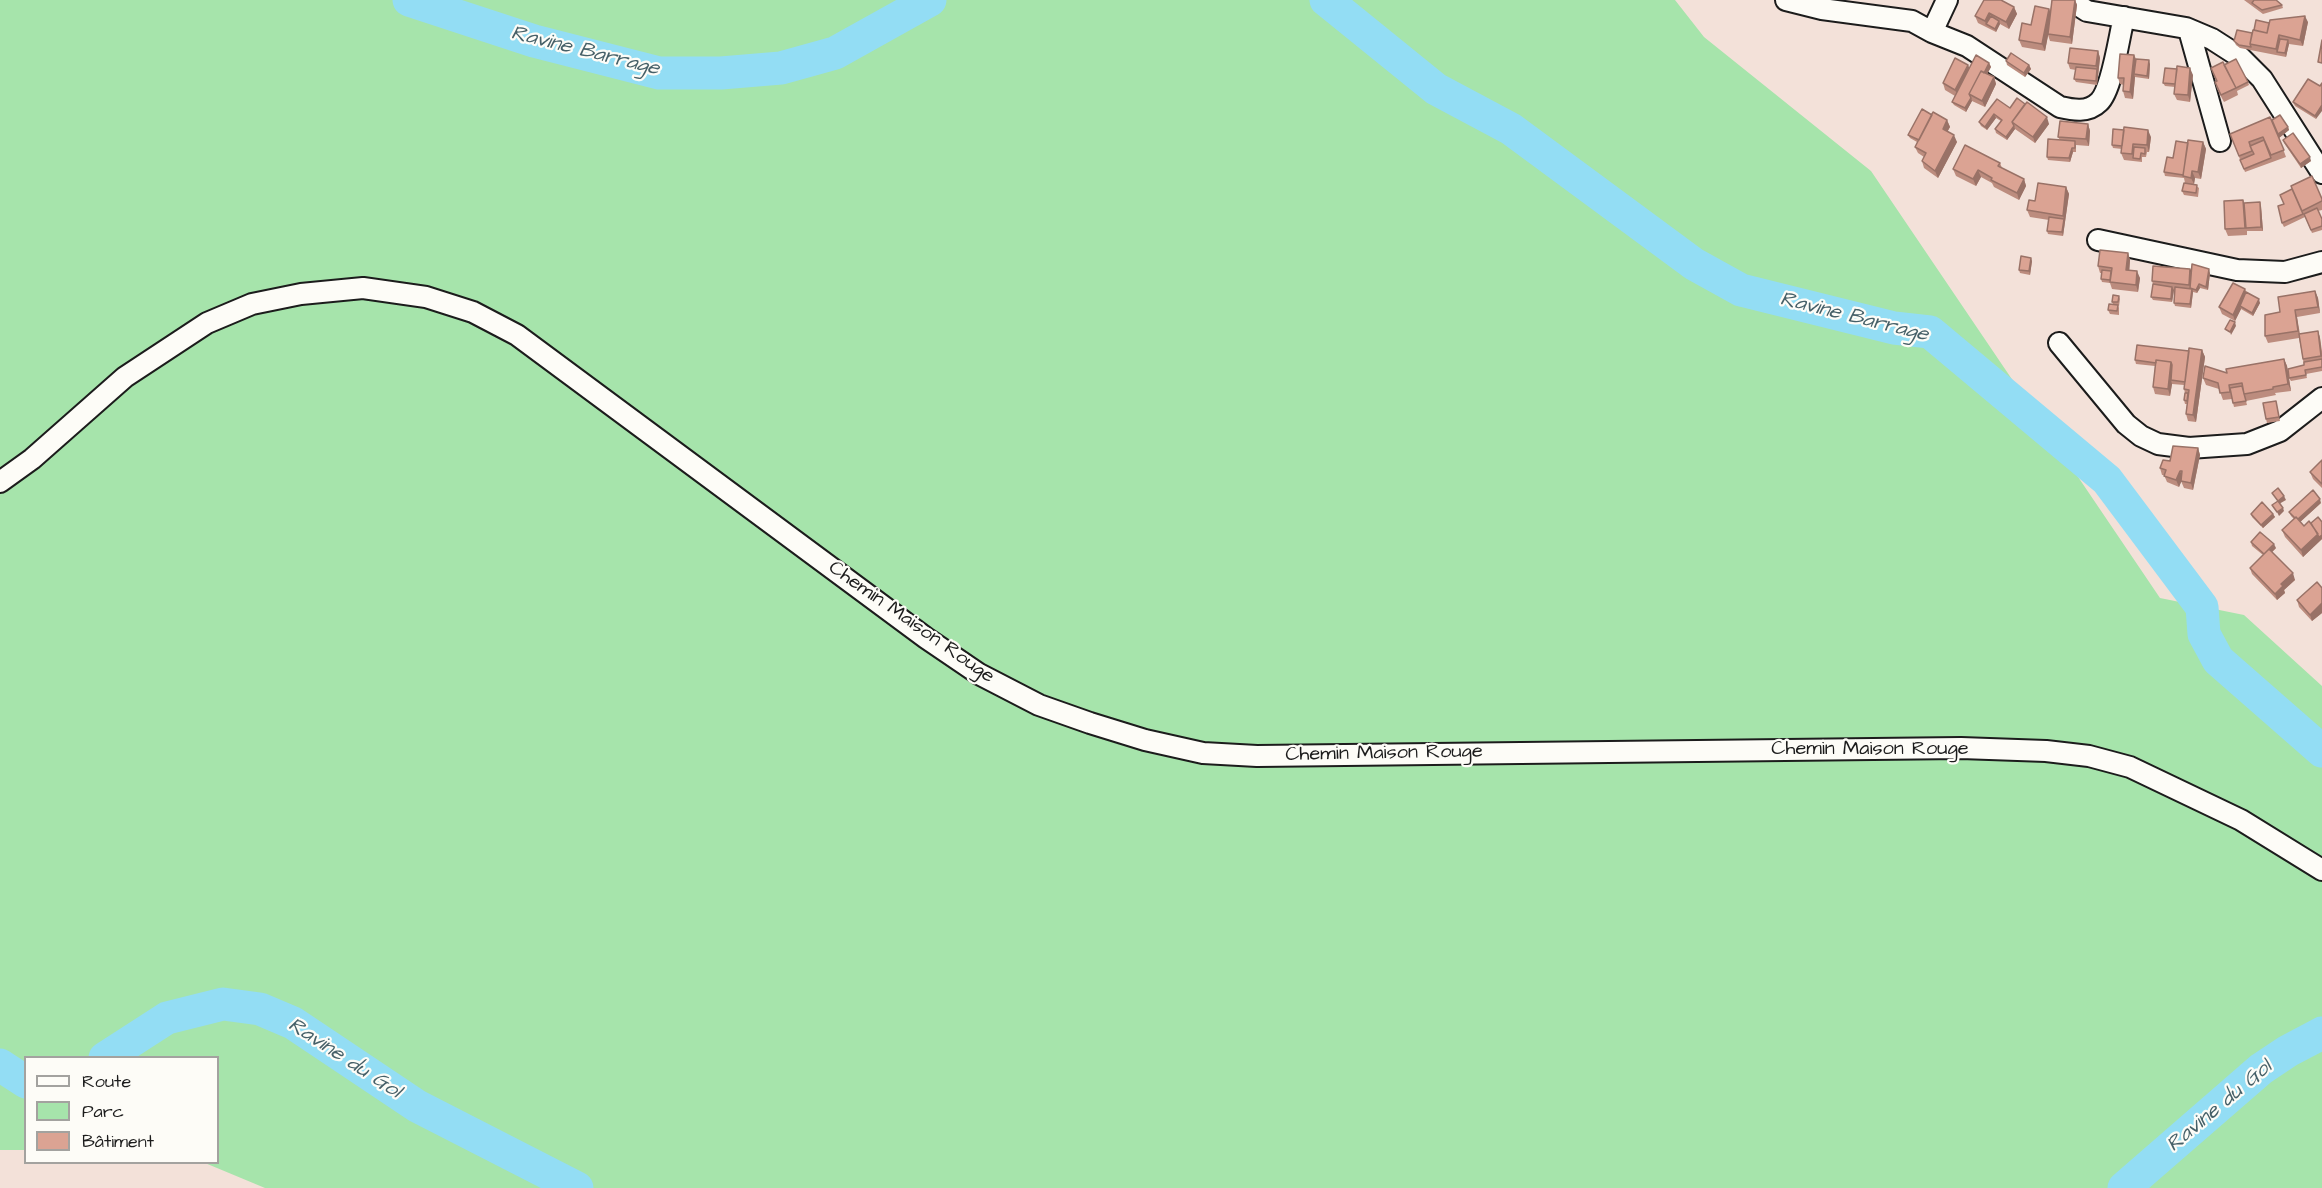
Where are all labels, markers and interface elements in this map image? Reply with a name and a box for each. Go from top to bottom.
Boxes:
water label: Ravine Barrage [508,21,662,83]
water label: Ravine Barrage [1777,287,1931,349]
street label: Chemin Maison Rouge [823,557,999,689]
street label: Chemin Maison Rouge [1771,738,1969,762]
street label: Chemin Maison Rouge [1285,740,1483,768]
water label: Ravine du Gol [283,1013,405,1105]
legend [24,1056,219,1164]
water label: Ravine du Gol [2162,1056,2278,1158]
text: Route [82,1069,131,1094]
text: Parc [82,1099,124,1124]
text: Bâtiment [82,1129,154,1154]

